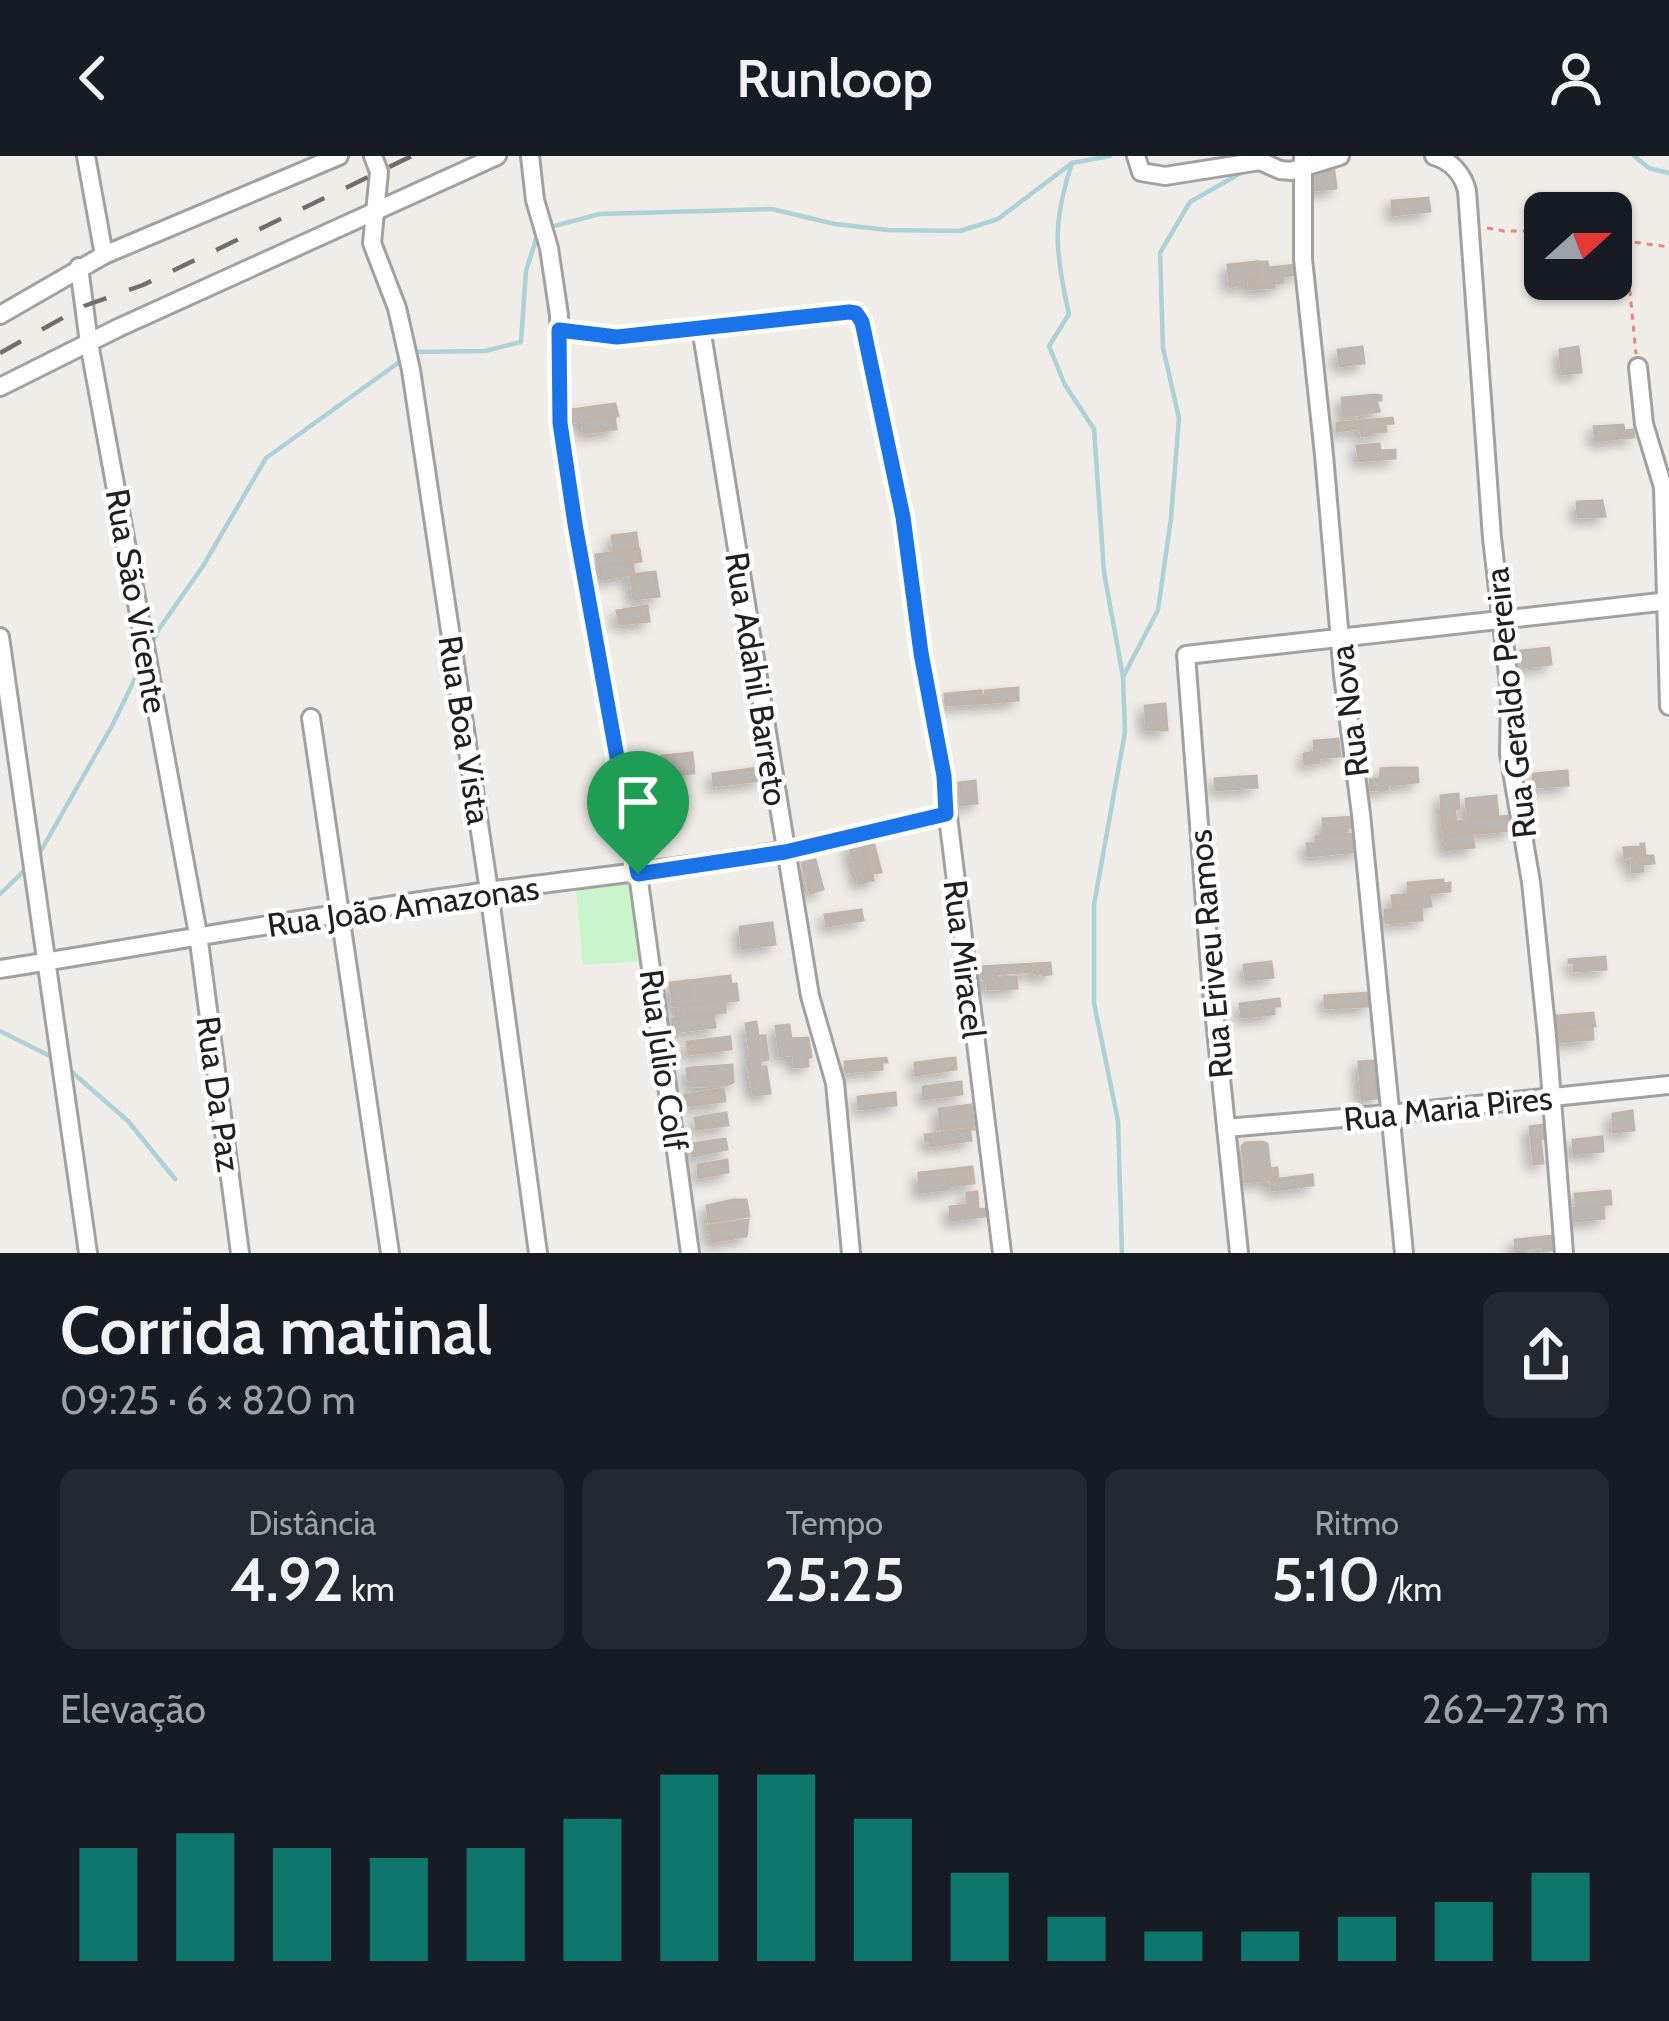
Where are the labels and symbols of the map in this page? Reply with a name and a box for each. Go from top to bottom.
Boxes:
north arrow [1524,192,1632,300]
street label: Rua São Vicente [98,486,176,716]
street label: Rua Adahil Barreto [717,549,797,809]
street label: Rua Geraldo Pereira [1476,566,1544,840]
street label: Rua Boa Vista [430,633,500,827]
street label: Rua Nova [1321,643,1377,779]
pin [587,751,689,874]
street label: Rua Eriveu Ramos [1179,828,1241,1080]
street label: Rua João Amazonas [265,867,541,945]
street label: Rua Miracel [935,878,995,1041]
street label: Rua Júlio Colf [631,967,697,1153]
street label: Rua Da Paz [188,1014,250,1174]
street label: Rua Maria Pires [1342,1077,1554,1139]

